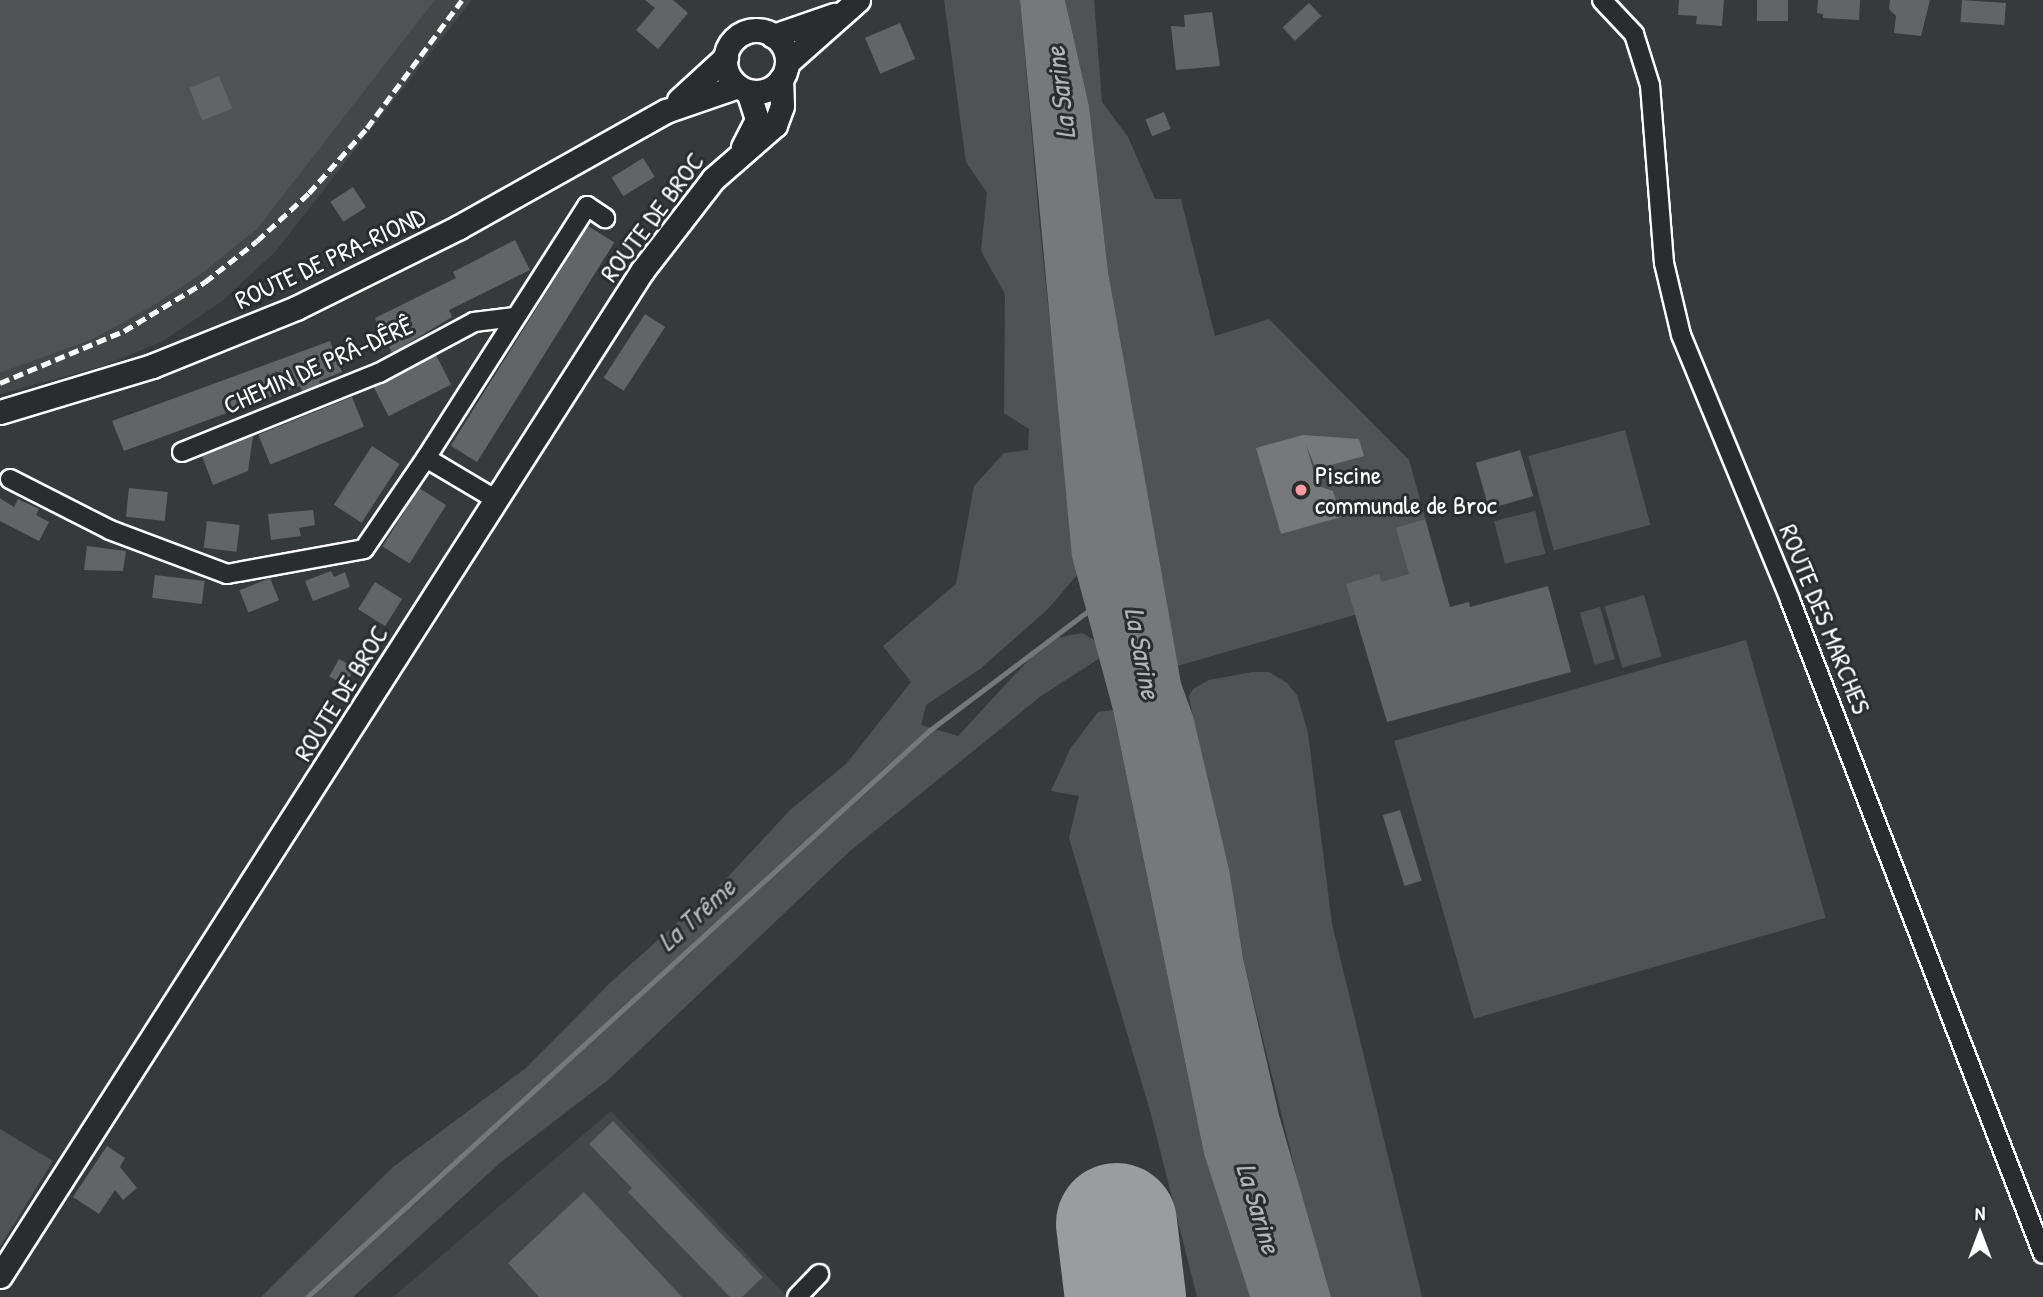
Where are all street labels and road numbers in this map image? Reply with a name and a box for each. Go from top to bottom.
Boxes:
street label: ROUTE DE BROC [593,146,711,288]
street label: ROUTE DE PRA-RIOND [230,200,430,316]
street label: CHEMIN DE PRÂ-DÊRÊ [219,309,417,421]
street label: ROUTE DES MARCHES [1773,520,1877,718]
street label: ROUTE DE BROC [287,620,395,766]

